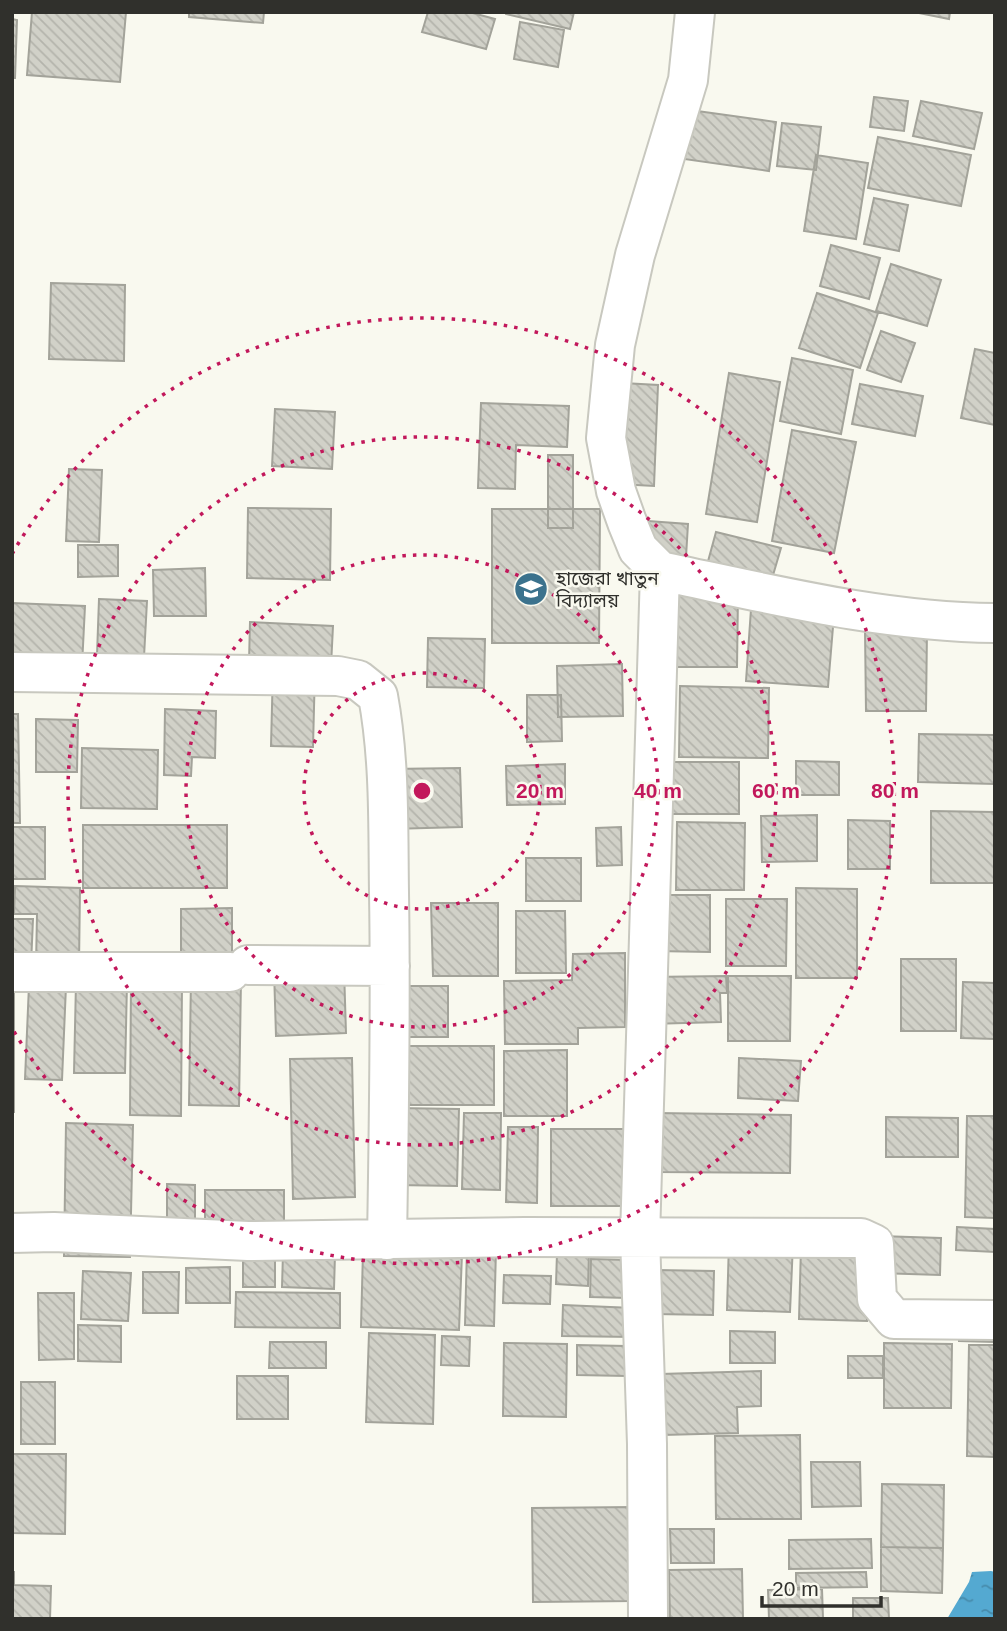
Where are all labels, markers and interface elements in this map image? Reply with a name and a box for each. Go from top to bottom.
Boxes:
place label: হাজেরা খাতুন বিদ্যালয় [555,568,659,611]
school or university icon: হাজেরা খাতুন বিদ্যালয় [512,570,550,608]
centre of rings [410,779,434,803]
text: 20 m [516,779,564,802]
text: 40 m [634,779,682,802]
text: 60 m [752,779,800,802]
text: 80 m [871,779,919,802]
scale bar [762,1564,881,1608]
text: 20 m [772,1577,819,1600]

